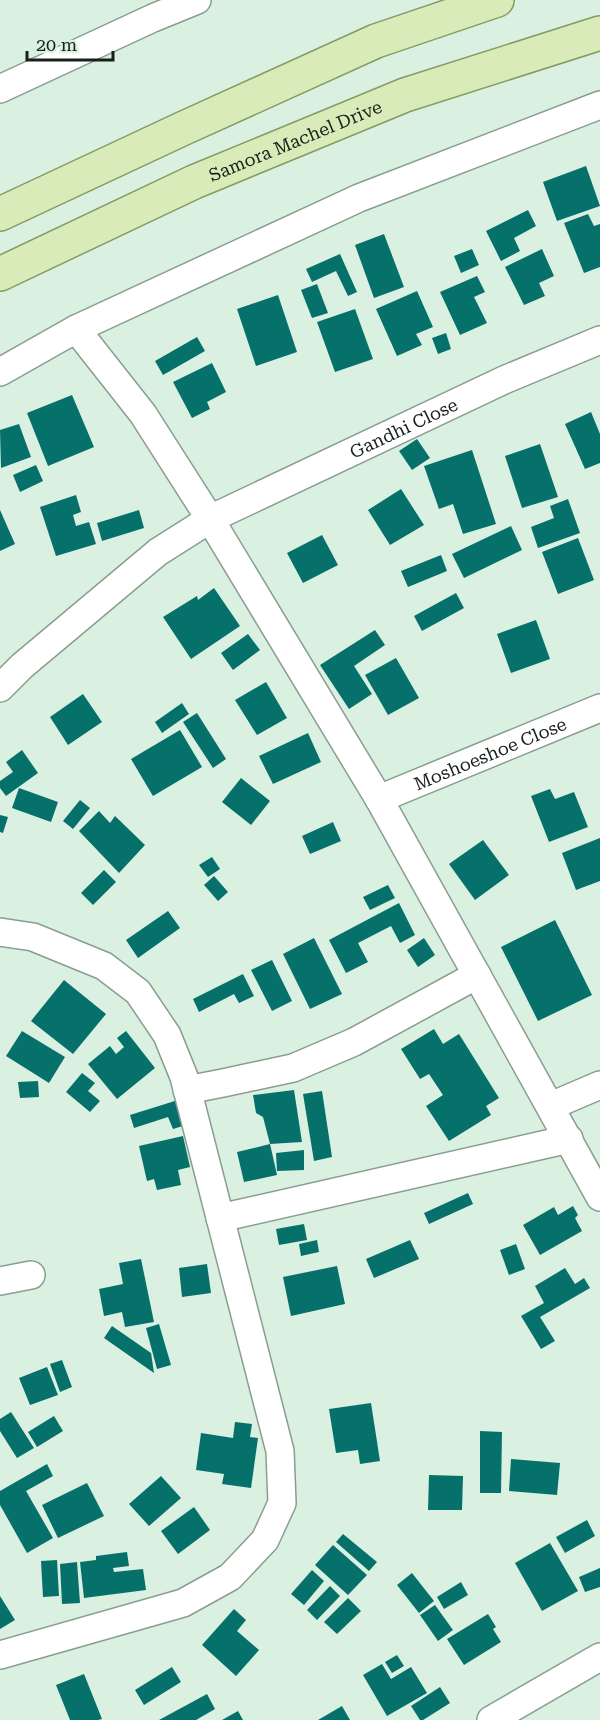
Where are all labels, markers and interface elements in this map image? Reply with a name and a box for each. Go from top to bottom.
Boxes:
scale bar [27,24,112,62]
text: 20 m [36,34,77,55]
street label: Samora Machel Drive [205,95,385,185]
street label: Gandhi Close [346,393,461,462]
street label: Moshoeshoe Close [411,713,569,794]

